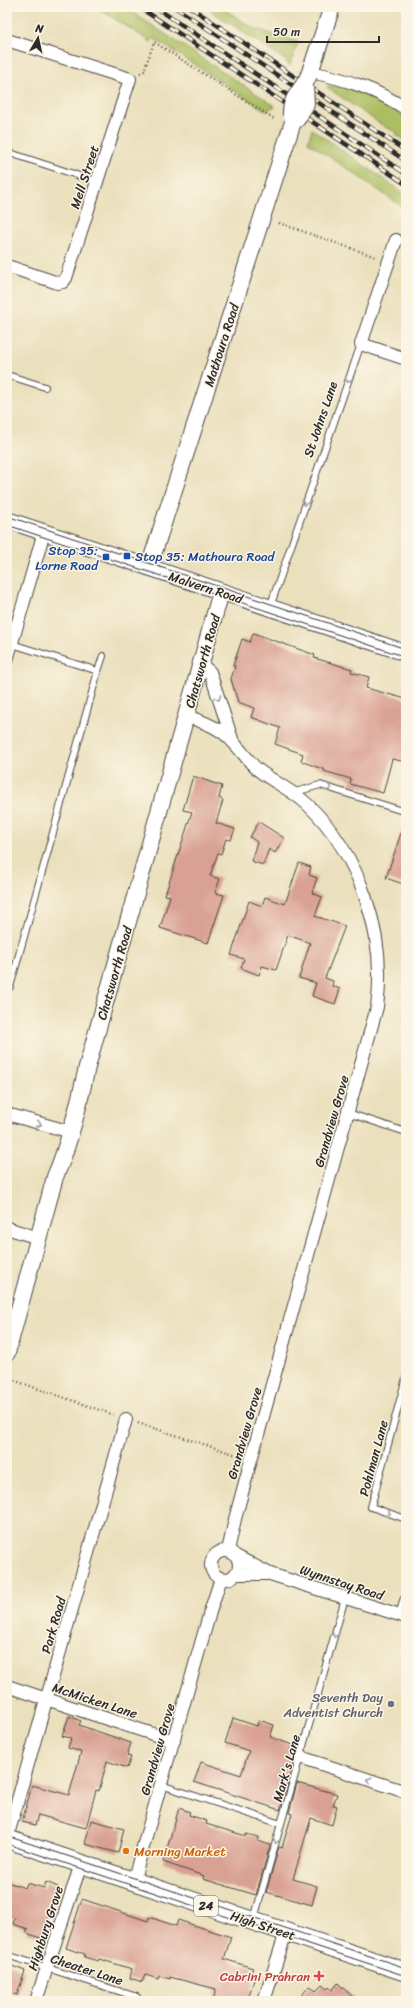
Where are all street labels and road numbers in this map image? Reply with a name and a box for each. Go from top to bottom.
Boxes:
street label: Mell Street [63,142,106,212]
street label: Mathoura Road [197,299,246,390]
street label: St Johns Lane [297,378,344,460]
street label: Malvern Road [166,565,247,611]
street label: Chatsworth Road [178,610,227,711]
street label: Chatsworth Road [90,922,139,1023]
street label: Grandview Grove [307,1072,356,1170]
street label: Grandview Grove [220,1384,269,1482]
street label: Pohlman Lane [352,1417,395,1499]
street label: Wynnstay Road [297,1558,388,1607]
street label: Park Road [34,1593,73,1656]
street label: McMicken Lane [49,1676,141,1725]
street label: Grandview Grove [133,1700,182,1798]
street label: Mark's Lane [266,1731,307,1805]
street label: Highbury Grove [21,1882,70,1974]
road number: 24 [194,1896,218,1916]
street label: High Street [227,1904,299,1947]
street label: Cheater Lane [48,1947,126,1992]

